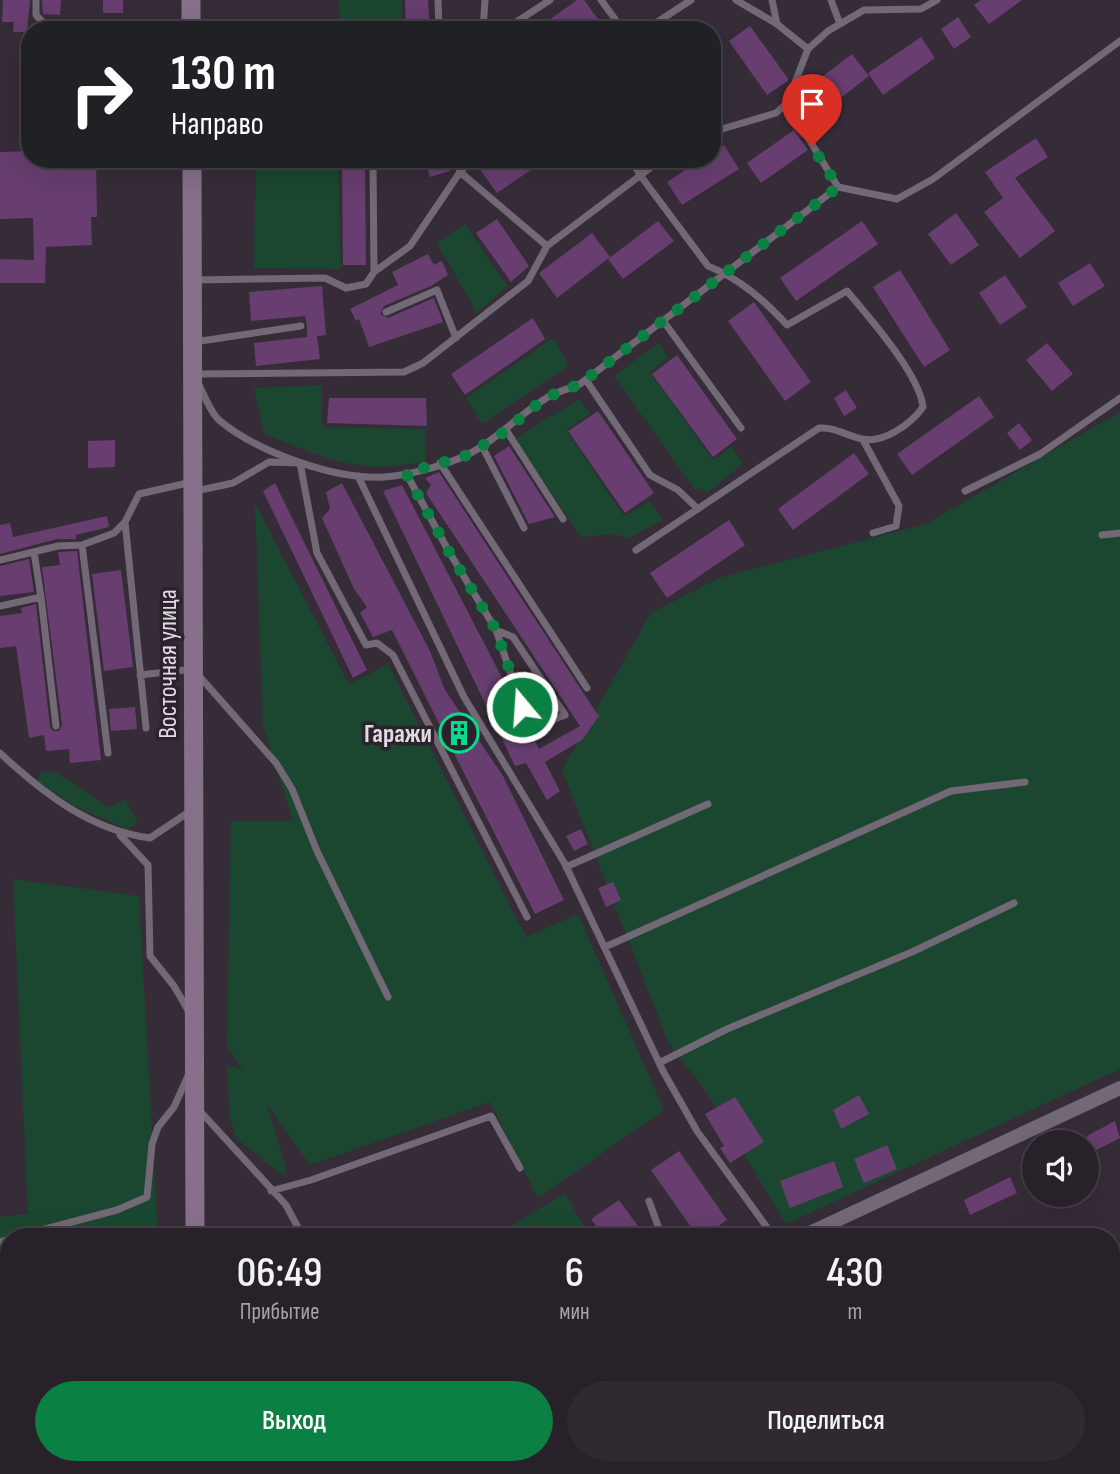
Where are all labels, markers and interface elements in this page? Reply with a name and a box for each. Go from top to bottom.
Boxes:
text: 130 m [171,45,276,104]
icon: right [56,49,147,140]
pin [782,74,842,146]
icon: arrive [793,85,831,123]
text: Направо [171,105,264,144]
street label: Восточная улица [153,589,184,739]
position arrow [485,670,559,744]
building icon: Гаражи [438,712,480,754]
place label: Гаражи [364,719,432,750]
map controls [1022,1130,1099,1207]
button: sound [1022,1130,1099,1207]
text: 06:49 [237,1248,322,1299]
text: 6 [565,1248,584,1299]
text: 430 [827,1248,883,1299]
text: Прибытие [240,1298,319,1326]
text: мин [559,1298,590,1326]
text: m [847,1298,862,1326]
button: Выход [35,1381,553,1461]
button: Поделиться [567,1381,1085,1461]

